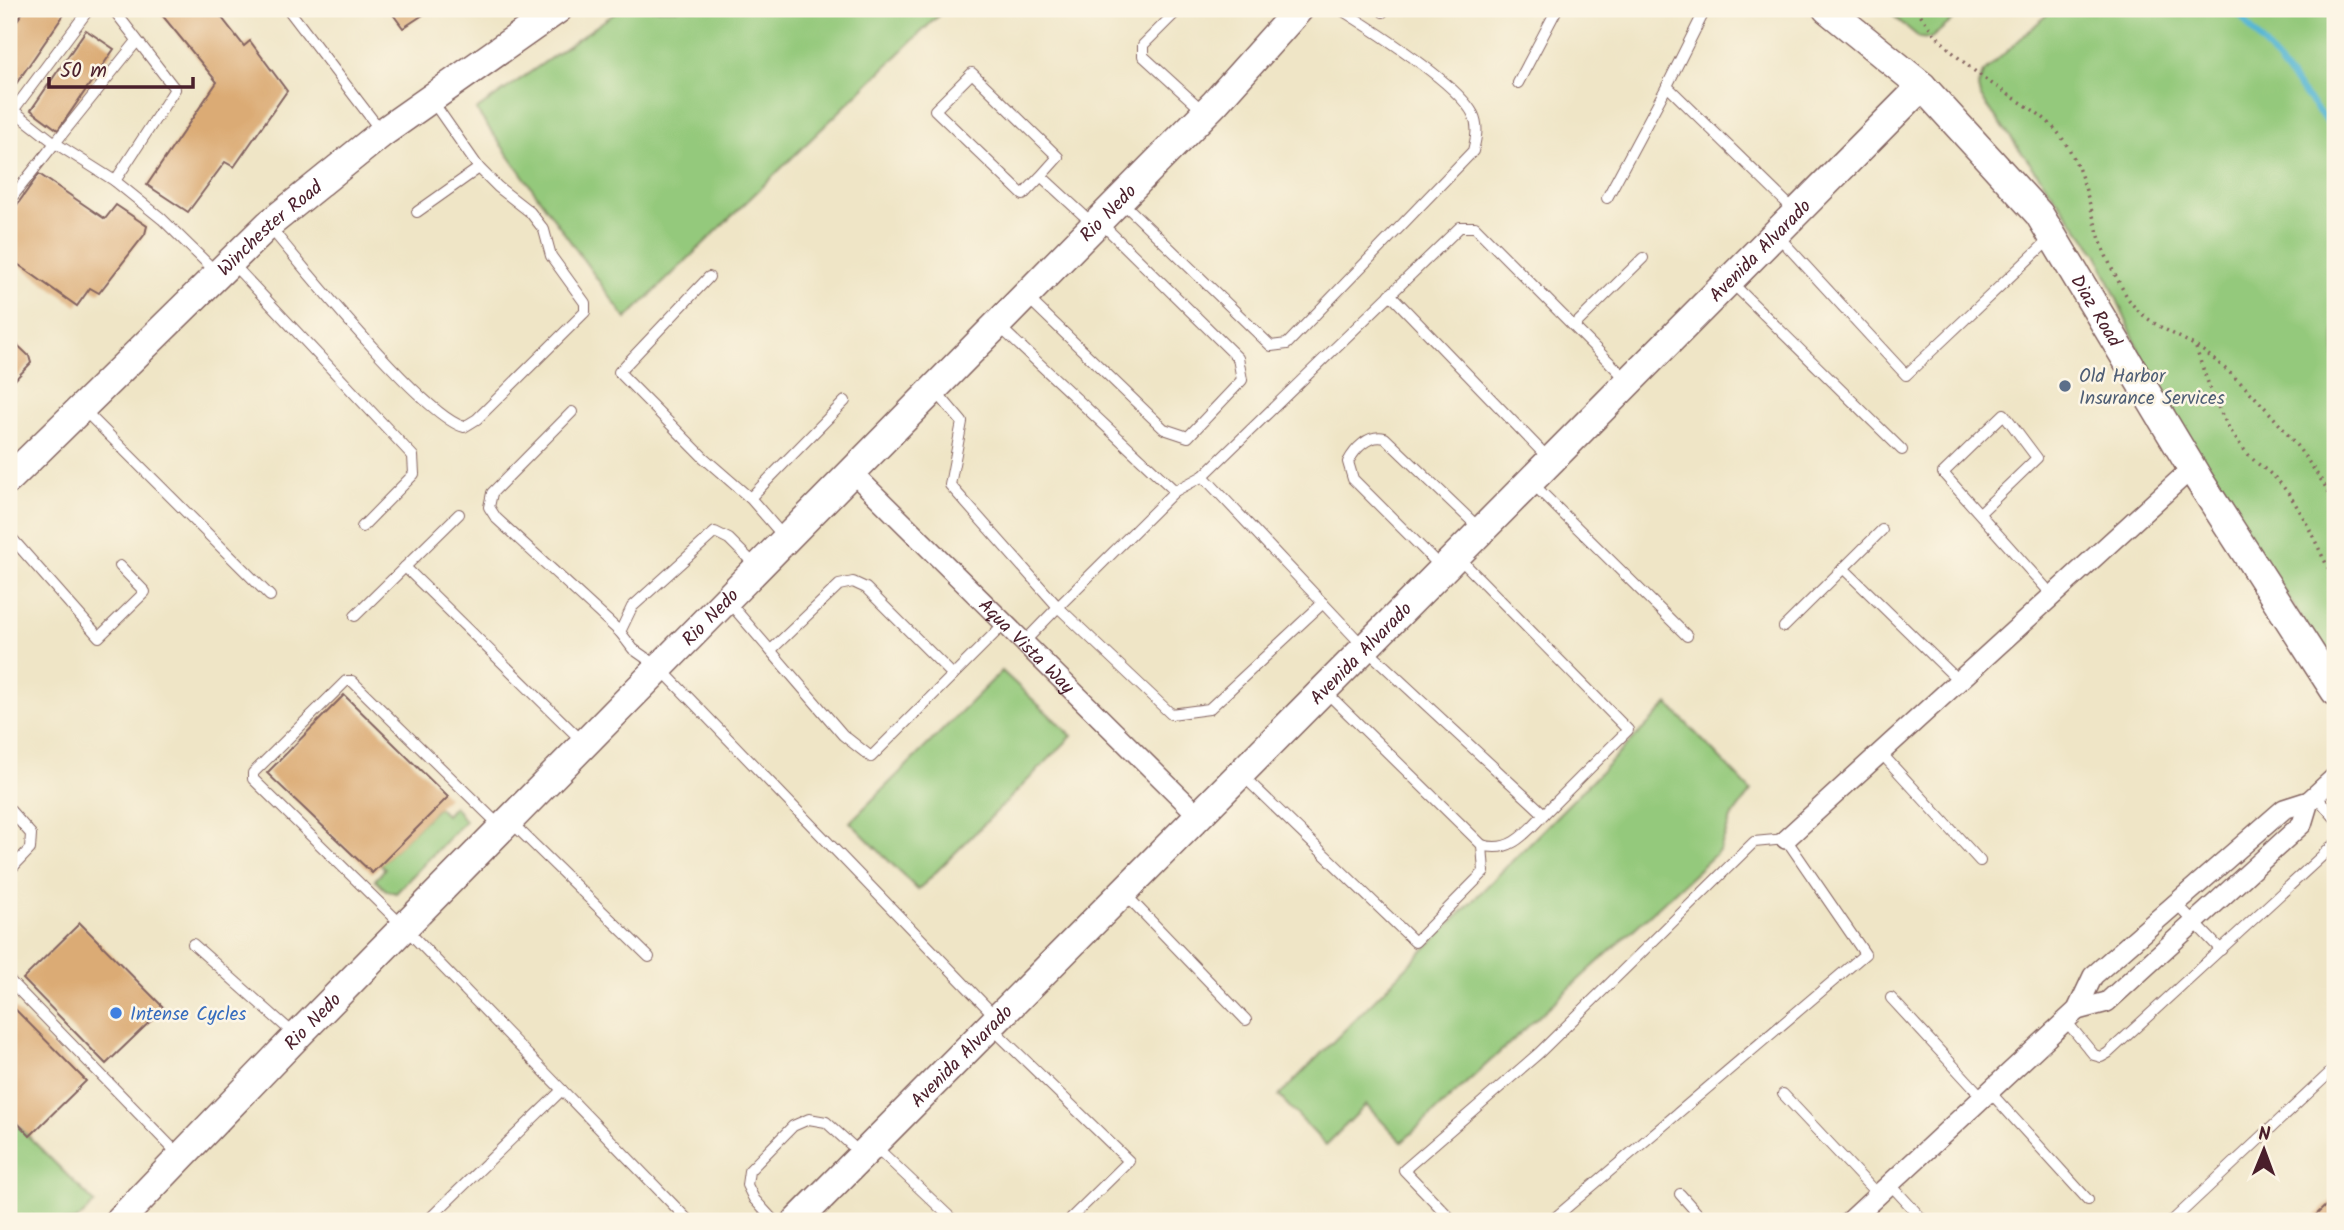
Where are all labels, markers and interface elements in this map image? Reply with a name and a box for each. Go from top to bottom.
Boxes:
scale bar [49,46,192,90]
text: 50 m [60,55,107,88]
street label: Winchester Road [211,173,330,284]
street label: Rio Nedo [1073,178,1144,250]
street label: Avenida Alvarado [1702,193,1819,310]
street label: Diaz Road [2062,269,2129,354]
place label: Old Harbor Insurance Services [2079,362,2225,414]
marker: Old Harbor Insurance Services [2057,378,2073,394]
street label: Rio Nedo [675,582,747,654]
street label: Aqua Vista Way [970,592,1082,703]
street label: Avenida Alvarado [1303,596,1420,713]
street label: Rio Nedo [278,986,349,1058]
street label: Avenida Alvarado [904,998,1021,1116]
place label: Intense Cycles [130,1000,246,1030]
marker: Intense Cycles [108,1005,124,1021]
north arrow [2228,1114,2298,1184]
text: N [2258,1120,2271,1150]

